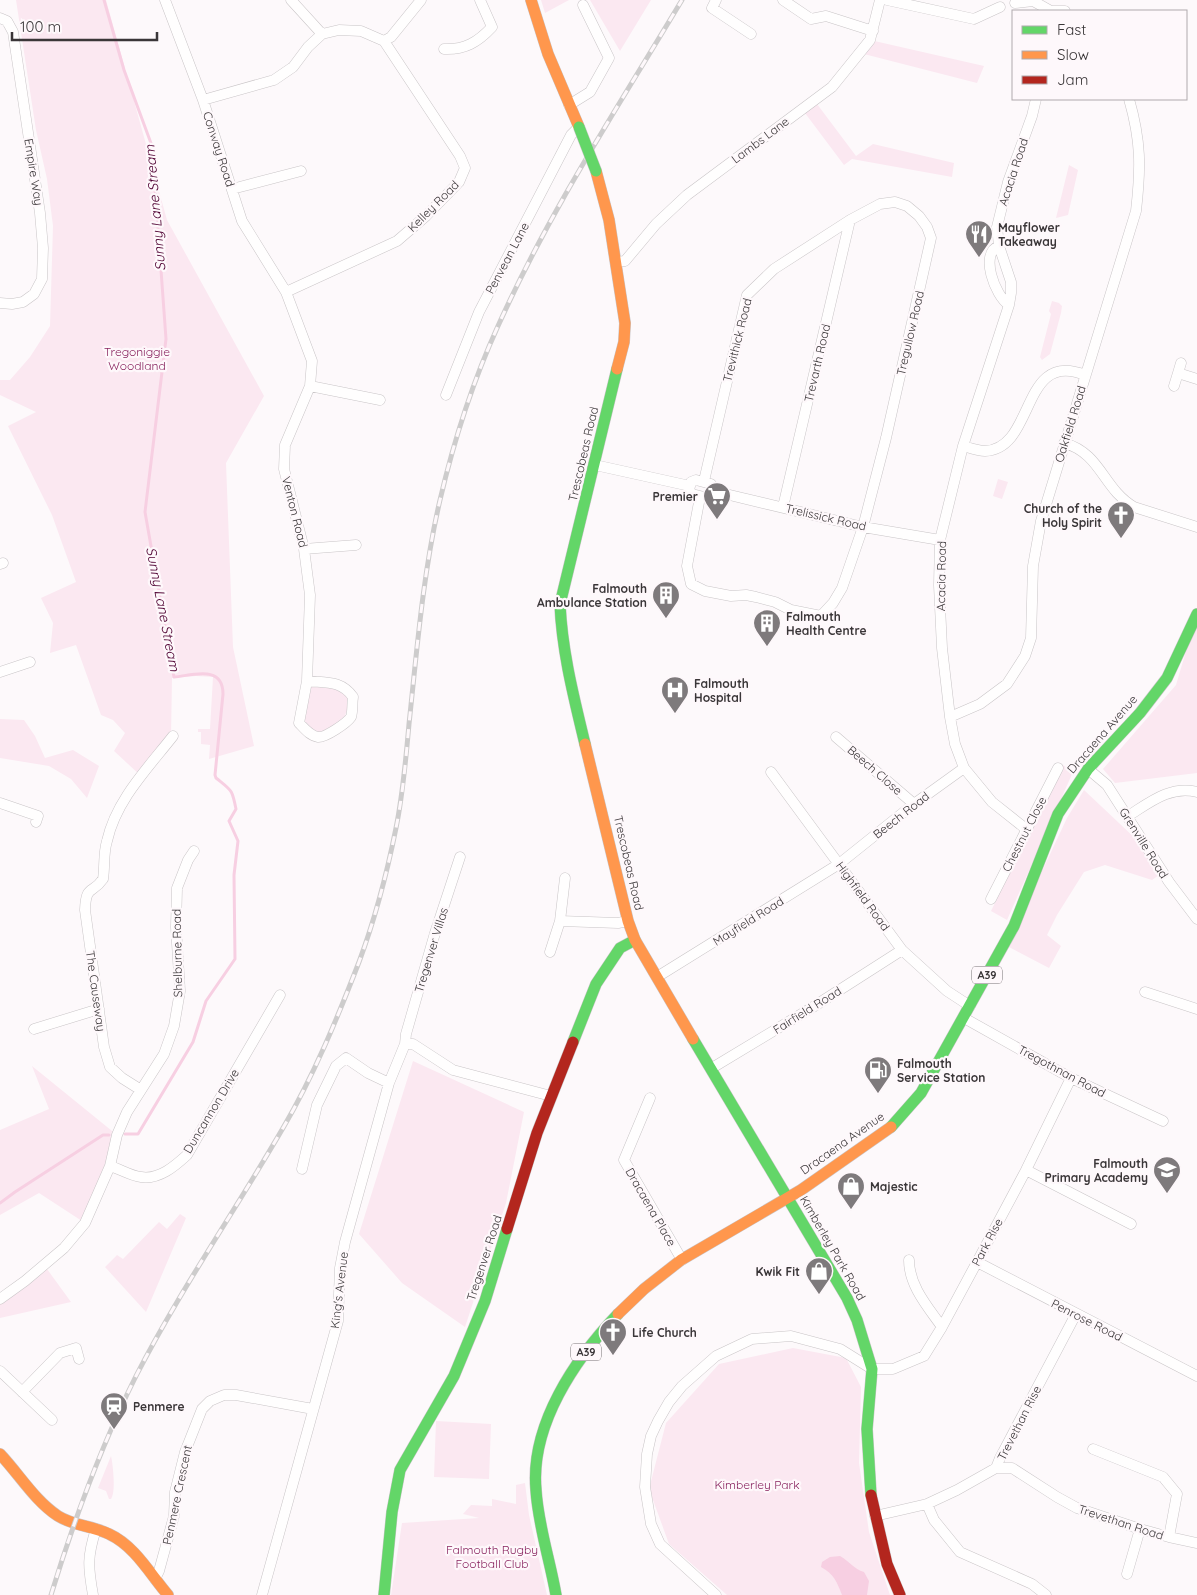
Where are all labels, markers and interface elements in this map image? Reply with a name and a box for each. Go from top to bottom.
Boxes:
scale bar [12,10,158,42]
legend [1012,10,1187,100]
text: 100 m [20,17,61,36]
text: Fast [1057,20,1086,39]
text: Slow [1057,45,1089,64]
text: Jam [1057,70,1088,89]
street label: Conway Road [200,109,238,189]
street label: Lambs Lane [728,113,792,166]
street label: Acacia Road [995,136,1031,208]
street label: Empire Way [21,137,47,207]
water label: Sunny Lane Stream [141,144,169,272]
street label: Kelley Road [404,177,462,235]
restaurant icon: Mayflower Takeaway [964,219,994,258]
street label: Penvean Lane [482,220,532,296]
place label: Mayflower Takeaway [998,220,1060,249]
street label: Tregullow Road [893,289,927,377]
street label: Trevithick Road [719,297,755,383]
street label: Trevarth Road [801,322,833,404]
park label: Tregoniggie Woodland [104,344,170,373]
street label: Oakfield Road [1051,384,1089,464]
street label: Trescobeas Road [565,405,601,503]
street label: Venton Road [279,475,311,549]
supermarket icon: Premier [702,481,732,520]
place label: Premier [653,489,698,504]
street label: Trelissick Road [784,500,868,534]
church icon: Church of the Holy Spirit [1106,500,1136,539]
place label: Church of the Holy Spirit [1024,501,1102,530]
street label: Acacia Road [933,541,949,611]
water label: Sunny Lane Stream [142,545,184,673]
building icon: Falmouth Ambulance Station [651,580,681,619]
place label: Falmouth Ambulance Station [537,581,647,610]
building icon: Falmouth Health Centre [752,608,782,647]
place label: Falmouth Health Centre [786,609,867,638]
hospital icon: Falmouth Hospital [660,675,690,714]
place label: Falmouth Hospital [694,676,749,705]
street label: Dracaena Avenue [1064,691,1140,776]
street label: Beech Close [844,742,906,798]
street label: Beech Road [870,788,932,842]
street label: Chestnut Close [999,794,1049,874]
street label: Grenville Road [1116,805,1172,881]
street label: Trescobeas Road [611,814,647,912]
street label: Highfield Road [833,858,893,934]
street label: Mayfield Road [710,893,786,949]
street label: Tregenver Villas [411,905,451,994]
street label: Shelburne Road [169,909,185,997]
street label: The Causeway [83,950,109,1032]
road number: A39 [972,966,1002,984]
street label: Fairfield Road [770,983,844,1037]
street label: Tregothnan Road [1016,1042,1108,1100]
fuel station icon: Falmouth Service Station [863,1055,893,1094]
place label: Falmouth Service Station [897,1056,985,1085]
street label: Duncannon Drive [180,1066,242,1156]
street label: Dracaena Avenue [797,1108,887,1178]
school or university icon: Falmouth Primary Academy [1152,1155,1182,1194]
place label: Falmouth Primary Academy [1044,1156,1148,1185]
street label: Dracaena Place [622,1165,680,1249]
shop icon: Majestic [836,1171,866,1210]
place label: Majestic [870,1179,918,1194]
street label: Kimberley Park Road [797,1193,869,1303]
street label: Tregenver Road [463,1213,505,1303]
street label: Park Rise [968,1215,1006,1268]
street label: King's Avenue [327,1250,351,1329]
shop icon: Kwik Fit [804,1256,834,1295]
place label: Kwik Fit [756,1264,800,1279]
street label: Penrose Road [1049,1296,1125,1344]
church icon: Life Church [598,1317,628,1356]
place label: Life Church [632,1325,697,1340]
road number: A39 [571,1344,601,1360]
street label: Trevethan Rise [994,1383,1044,1463]
station icon: Penmere [99,1391,129,1430]
place label: Penmere [133,1399,185,1414]
street label: Penmere Crescent [159,1444,195,1546]
park label: Kimberley Park [714,1477,800,1492]
street label: Trevethan Road [1076,1501,1166,1543]
park label: Falmouth Rugby Football Club [446,1542,538,1571]

